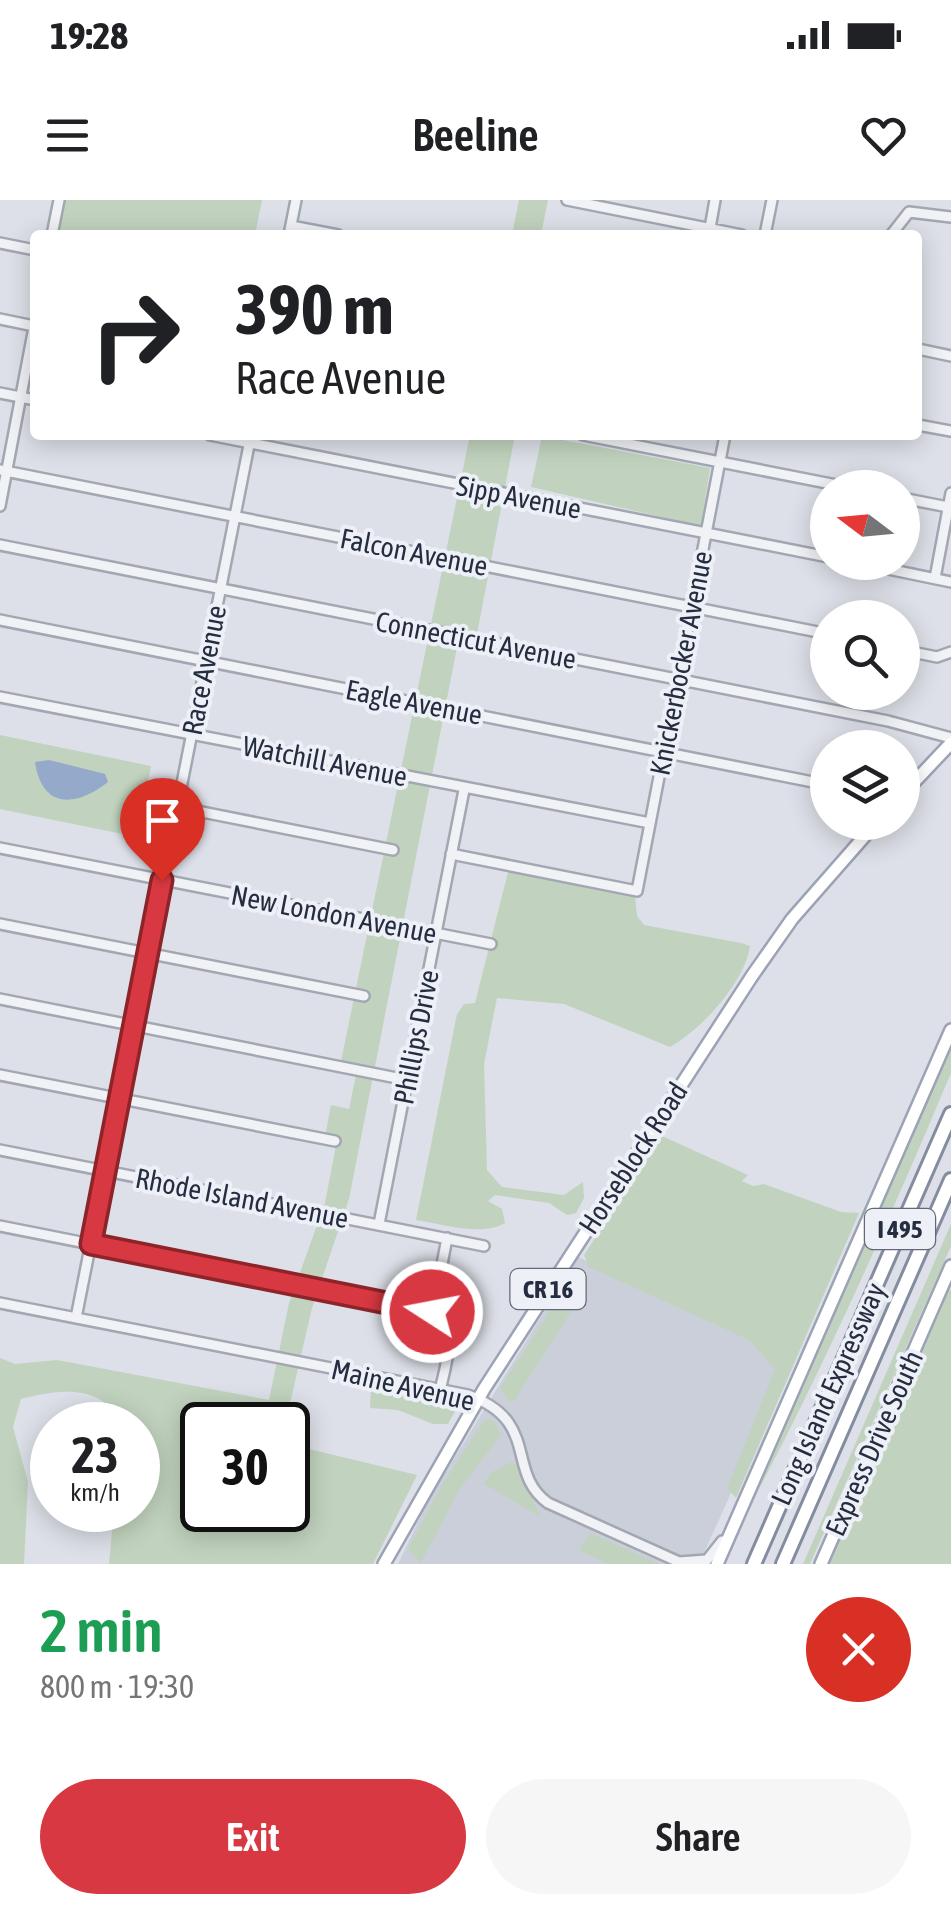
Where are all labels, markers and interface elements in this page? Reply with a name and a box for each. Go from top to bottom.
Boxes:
text: 19:28 [50,14,128,57]
icon: menu [40,108,95,163]
icon: heart [856,108,911,163]
text: Beeline [412,109,539,161]
text: 390 m [235,269,394,349]
icon: right [70,270,200,400]
text: Race Avenue [235,352,446,404]
street label: Sipp Avenue [454,469,584,525]
north arrow [810,470,920,580]
map controls [810,470,920,840]
street label: Falcon Avenue [338,522,490,582]
street label: Knickerbocker Avenue [644,548,718,778]
button: search [810,600,920,710]
street label: Race Avenue [176,602,232,738]
street label: Connecticut Avenue [373,605,579,675]
street label: Eagle Avenue [343,673,485,731]
street label: Watchill Avenue [240,729,410,793]
button: layers [810,730,920,840]
pin [120,778,205,881]
icon: arrive [135,793,190,848]
street label: New London Avenue [229,878,439,950]
street label: Phillips Drive [387,967,445,1107]
street label: Horseblock Road [572,1076,694,1240]
street label: Rhode Island Avenue [133,1162,351,1234]
road number: I 495 [865,1209,935,1249]
position arrow [380,1260,484,1364]
road number: CR 16 [510,1269,586,1309]
street label: Long Island Expressway [765,1278,891,1510]
street label: Express Drive South [819,1345,929,1541]
street label: Maine Avenue [328,1353,478,1417]
speed limit sign: 30 [180,1402,310,1532]
text: 23 [71,1426,118,1484]
text: km/h [70,1478,120,1506]
text: 2 min [40,1596,163,1665]
button: close [806,1597,911,1702]
text: 800 m · 19:30 [40,1668,194,1705]
button: Exit [40,1779,466,1894]
button: Share [486,1779,911,1894]

